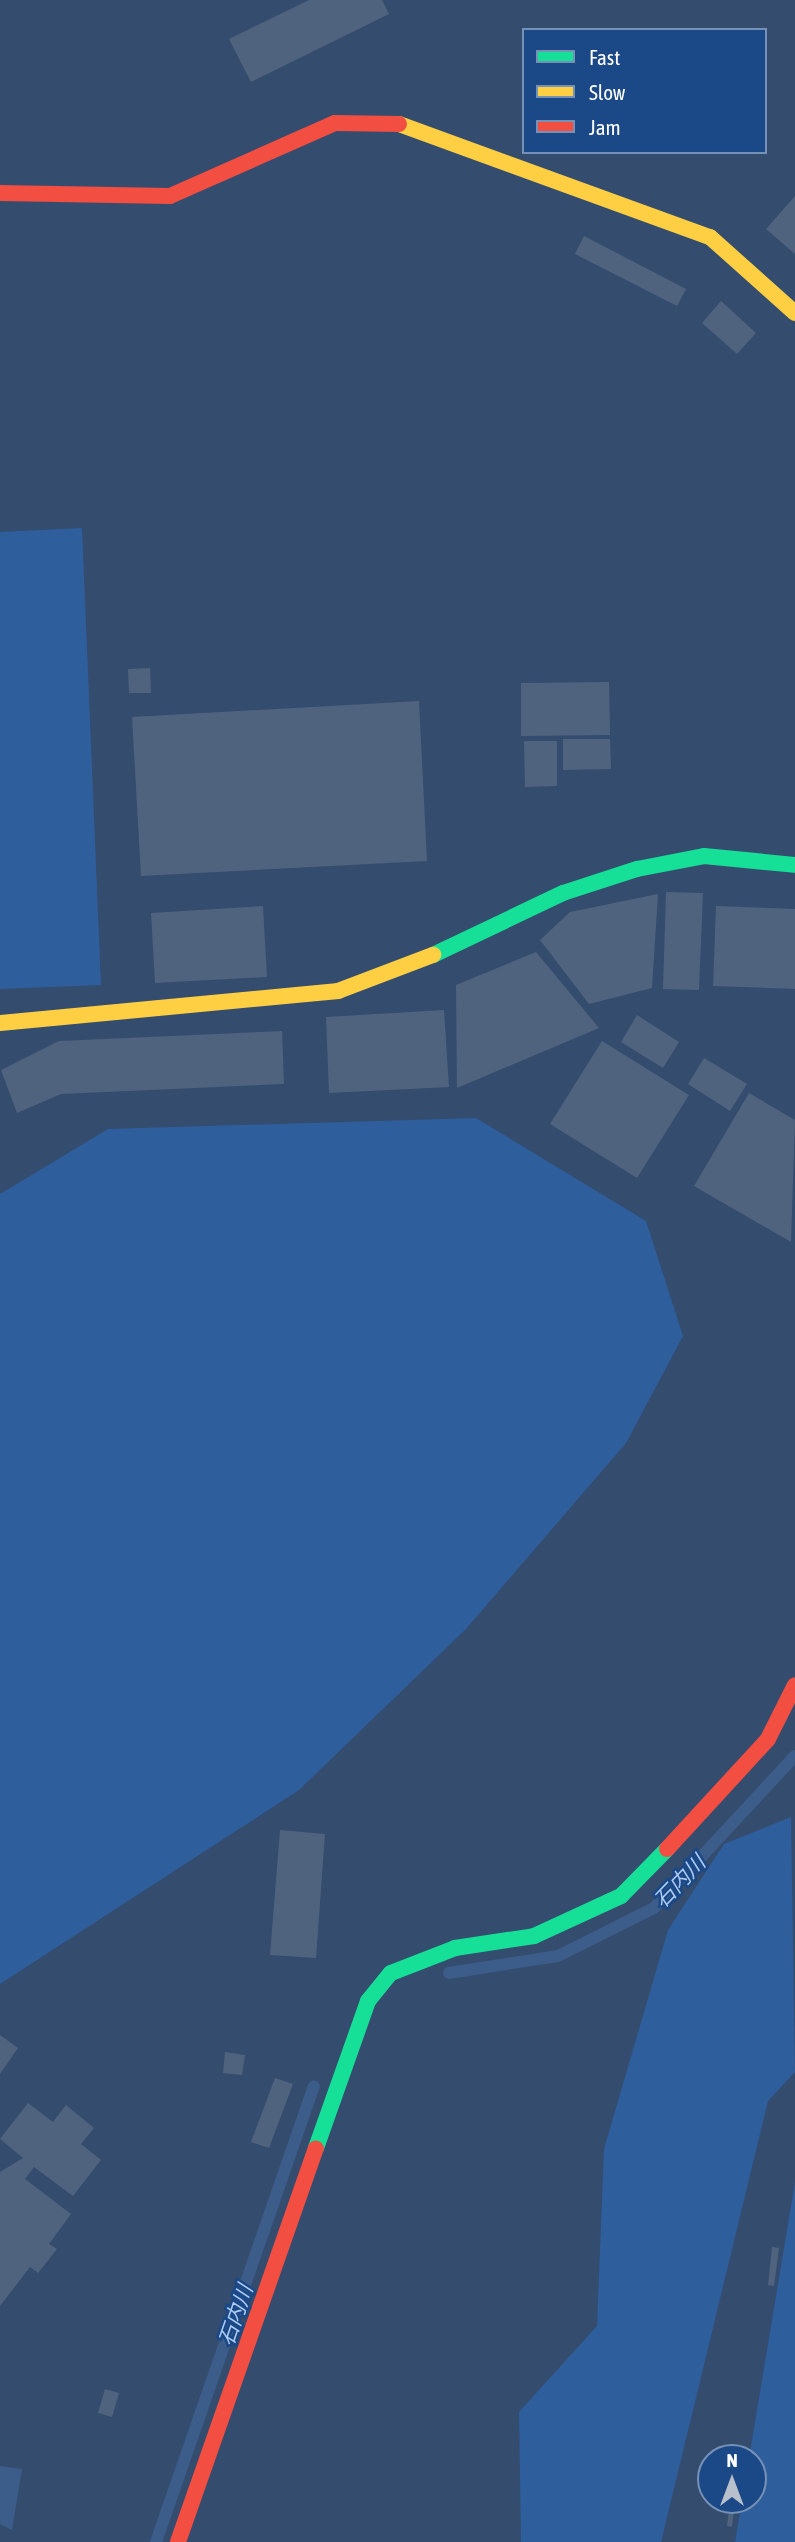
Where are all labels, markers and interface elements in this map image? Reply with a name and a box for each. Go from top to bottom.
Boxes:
legend [522,28,767,154]
text: Fast [589,45,620,69]
text: Slow [589,80,625,104]
text: Jam [589,115,621,139]
water label: 石内川 [648,1850,710,1912]
water label: 石内川 [213,2281,257,2349]
north arrow [697,2444,767,2514]
text: N [726,2449,738,2471]

